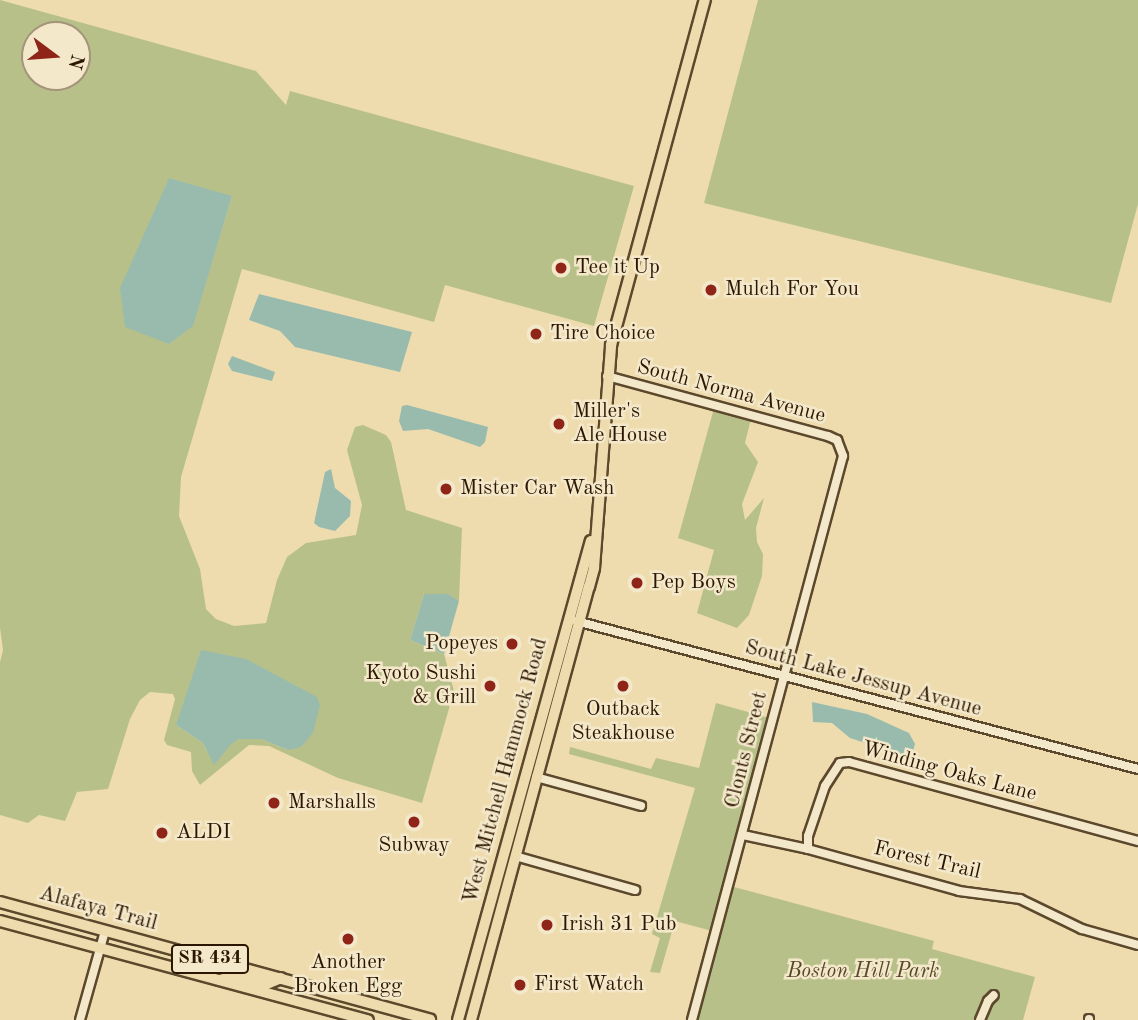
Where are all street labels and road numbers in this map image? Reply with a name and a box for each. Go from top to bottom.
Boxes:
street label: South Norma Avenue [634,355,828,429]
street label: West Mitchell Hammock Road [458,635,554,907]
street label: South Lake Jessup Avenue [742,635,984,723]
street label: Clonts Street [720,689,774,811]
street label: Winding Oaks Lane [859,737,1039,807]
street label: Forest Trail [871,836,983,886]
street label: Alafaya Trail [36,881,160,937]
road number: SR 434 [170,944,250,974]

